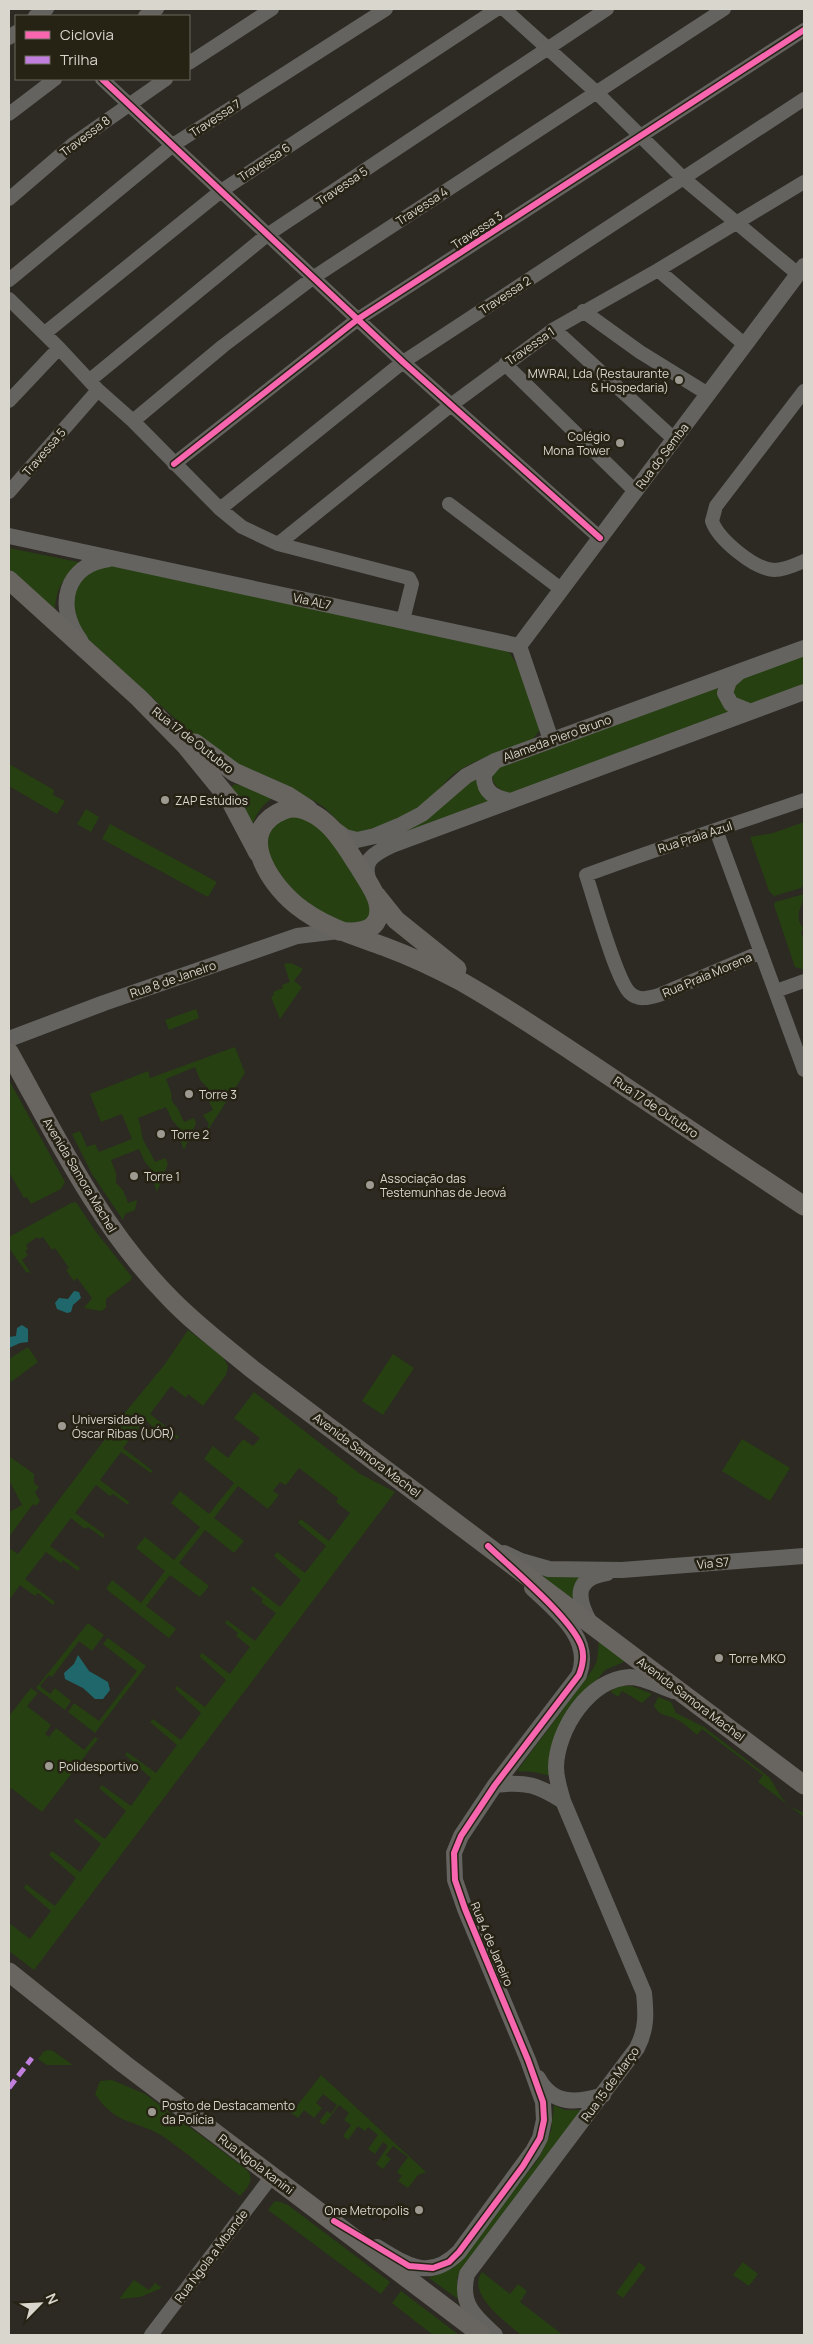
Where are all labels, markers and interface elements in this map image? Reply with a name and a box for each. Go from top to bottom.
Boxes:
legend [15,15,190,80]
text: Ciclovia [60,24,114,45]
text: Trilha [60,49,98,70]
street label: Travessa 7 [186,95,244,141]
street label: Travessa 8 [56,112,114,160]
street label: Travessa 6 [235,139,293,185]
street label: Travessa 5 [313,163,371,209]
street label: Travessa 4 [393,183,451,229]
street label: Travessa 3 [448,207,506,253]
street label: Travessa 2 [476,272,534,318]
street label: Travessa 1 [502,323,558,369]
place label: MWRAI, Lda (Restaurante & Hospedaria) [528,365,669,396]
marker: MWRAI, Lda (Restaurante & Hospedaria) [673,374,685,386]
street label: Rua do Semba [632,420,692,492]
street label: Travessa 5 [18,424,70,480]
place label: Colégio Mona Tower [543,428,611,459]
marker: Colégio Mona Tower [614,437,626,449]
street label: Via AL7 [291,589,333,613]
street label: Rua 17 de Outubro [149,703,237,777]
street label: Alameda Piero Bruno [500,710,614,766]
place label: ZAP Estúdios [175,792,248,809]
marker: ZAP Estúdios [159,794,171,806]
street label: Rua Praia Azul [656,817,734,857]
street label: Rua Praia Morena [660,948,754,1002]
street label: Rua 8 de Janeiro [128,956,218,1002]
street label: Rua 17 de Outubro [610,1072,702,1142]
place label: Torre 3 [199,1086,237,1103]
marker: Torre 3 [183,1088,195,1100]
street label: Avenida Samora Machel [39,1115,121,1235]
place label: Torre 2 [171,1126,209,1143]
marker: Torre 2 [155,1128,167,1140]
place label: Torre 1 [144,1168,180,1185]
marker: Torre 1 [128,1170,140,1182]
place label: Associação das Testemunhas de Jeová [380,1170,506,1201]
marker: Associação das Testemunhas de Jeová [364,1179,376,1191]
street label: Avenida Samora Machel [310,1409,424,1501]
place label: Universidade Óscar Ribas (UÓR) [72,1411,175,1442]
marker: Universidade Óscar Ribas (UÓR) [56,1420,68,1432]
street label: Via S7 [696,1553,730,1573]
place label: Torre MKO [729,1650,786,1667]
marker: Torre MKO [713,1652,725,1664]
street label: Avenida Samora Machel [634,1653,748,1745]
place label: Polidesportivo [59,1758,138,1775]
marker: Polidesportivo [43,1760,55,1772]
street label: Rua 4 de Janeiro [467,1899,517,1989]
street label: Rua 15 de Março [577,2043,643,2125]
place label: Posto de Destacamento da Polícia [162,2097,295,2128]
marker: Posto de Destacamento da Polícia [146,2106,158,2118]
street label: Rua Ngola kanini [215,2130,297,2198]
place label: One Metropolis [324,2202,409,2219]
marker: One Metropolis [413,2204,425,2216]
street label: Rua Ngola a Mbande [170,2206,252,2306]
north arrow [15,2279,65,2329]
text: N [42,2290,63,2307]

